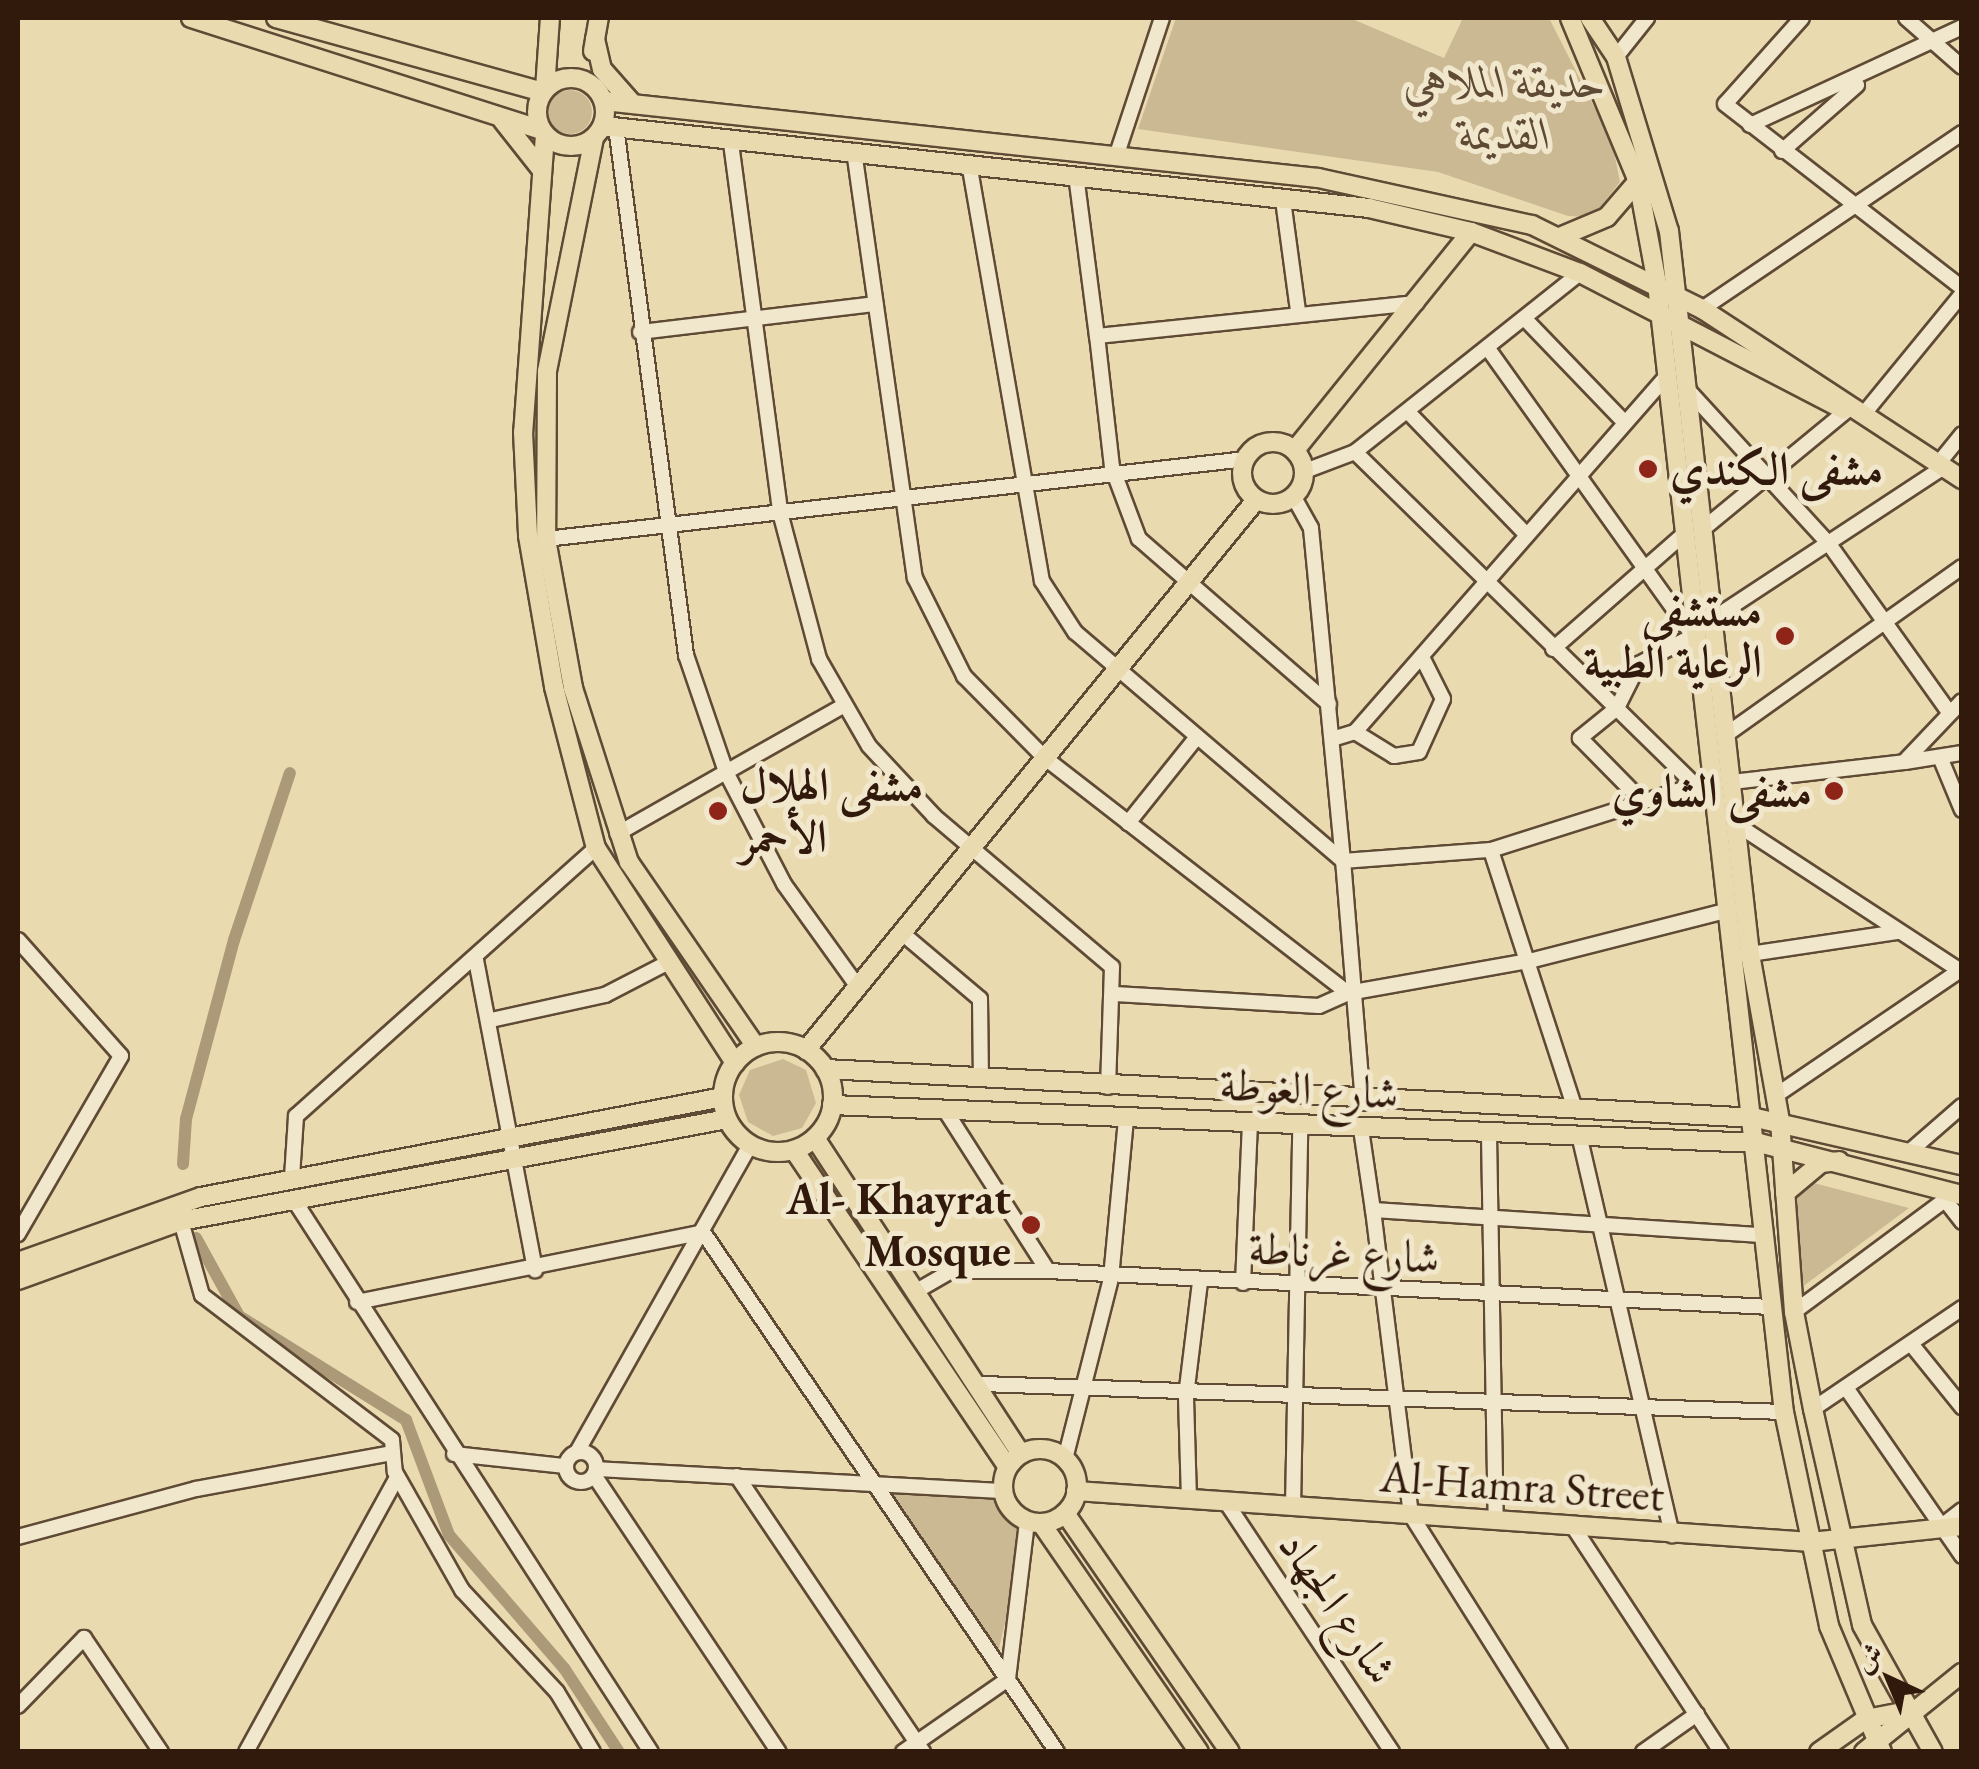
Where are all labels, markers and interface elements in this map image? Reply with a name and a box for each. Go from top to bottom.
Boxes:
park label: حديقة الملاهي القديمة [1403,55,1607,161]
place label: مشفى الكندي [1670,442,1883,496]
marker: مشفى الكندي [1635,456,1661,482]
place label: مستشفى الرعاية الطبية [1584,583,1762,689]
marker: مستشفى الرعاية الطبية [1772,623,1798,649]
place label: مشفى الهلال الأحمر [740,758,923,864]
place label: مشفى الشاوي [1612,764,1812,818]
marker: مشفى الشاوي [1821,778,1847,804]
marker: مشفى الهلال الأحمر [705,798,731,824]
street label: شارع الغوطة [1218,1057,1400,1121]
place label: Al- Khayrat Mosque [786,1172,1011,1278]
marker: Al- Khayrat Mosque [1020,1214,1042,1236]
street label: شارع غرناطة [1247,1221,1441,1285]
street label: Al-Hamra Street [1378,1449,1666,1523]
street label: شارع الجهاد [1267,1520,1409,1694]
north arrow [1839,1629,1939,1729]
text: ش [1846,1635,1891,1680]

